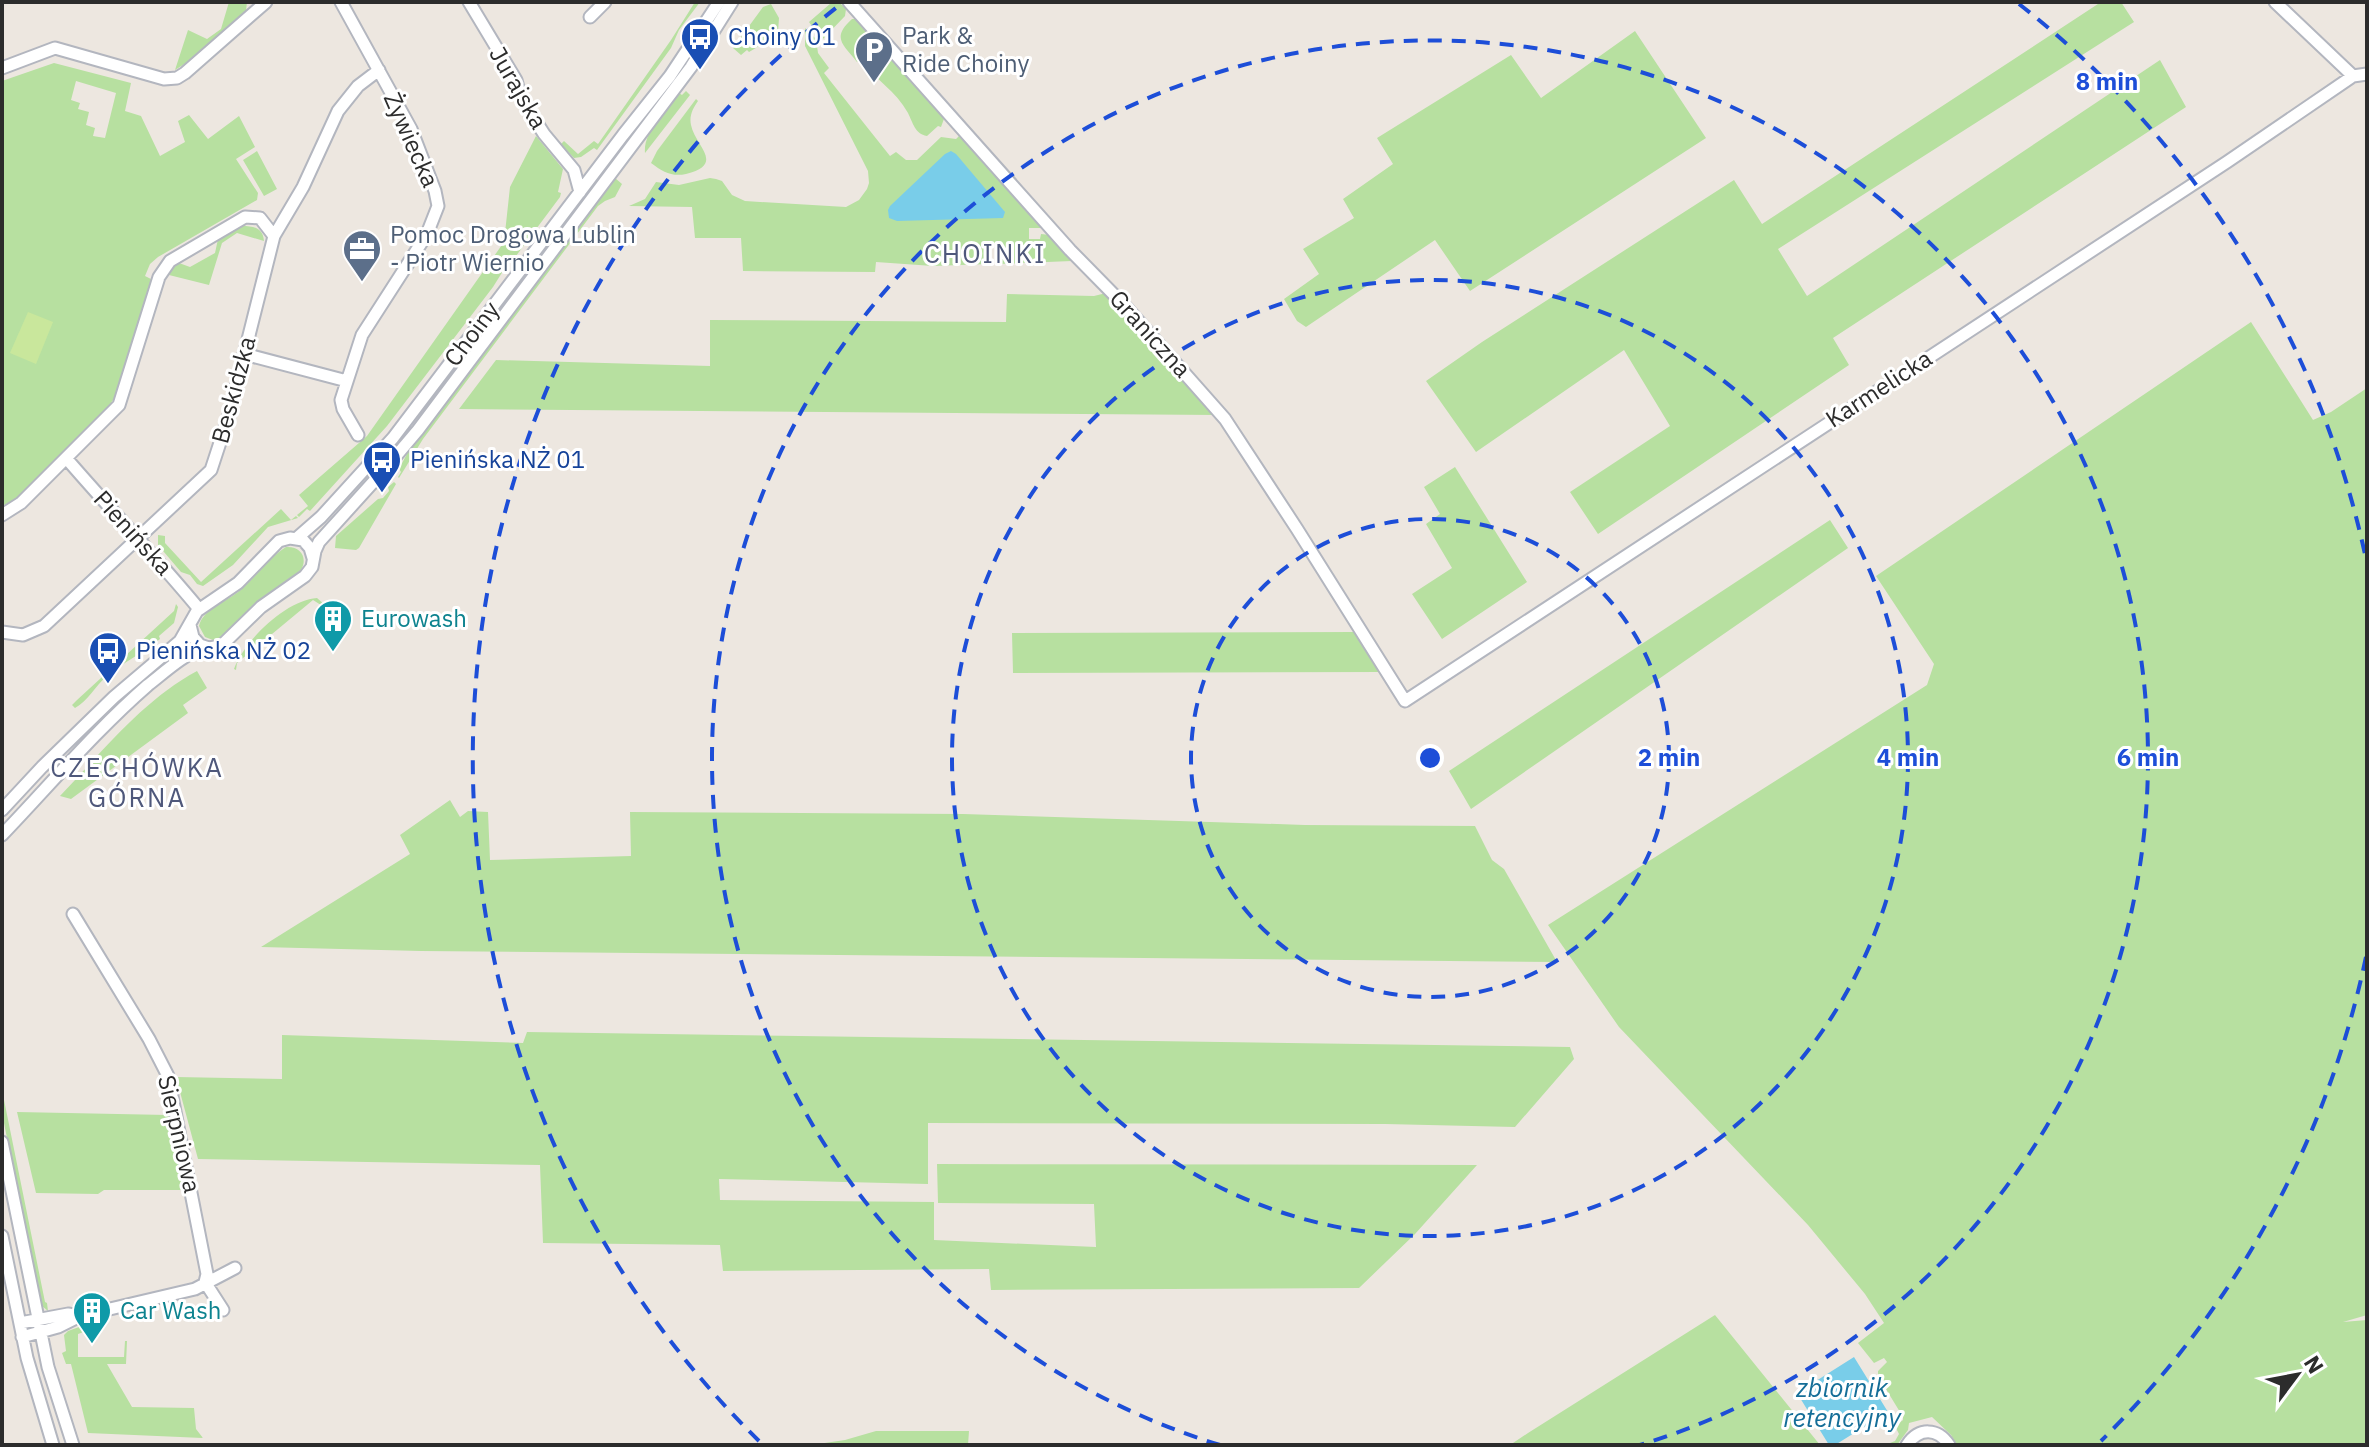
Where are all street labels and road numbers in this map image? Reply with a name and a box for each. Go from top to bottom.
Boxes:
street label: Jurajska [482,40,555,135]
street label: Żywiecka [377,87,447,192]
street label: Graniczna [1103,283,1199,384]
street label: Choiny [436,294,506,372]
street label: Beskidzka [203,333,263,447]
street label: Karmelicka [1819,342,1938,434]
street label: Pienińska [87,483,181,582]
street label: Sierpniowa [151,1072,209,1196]

